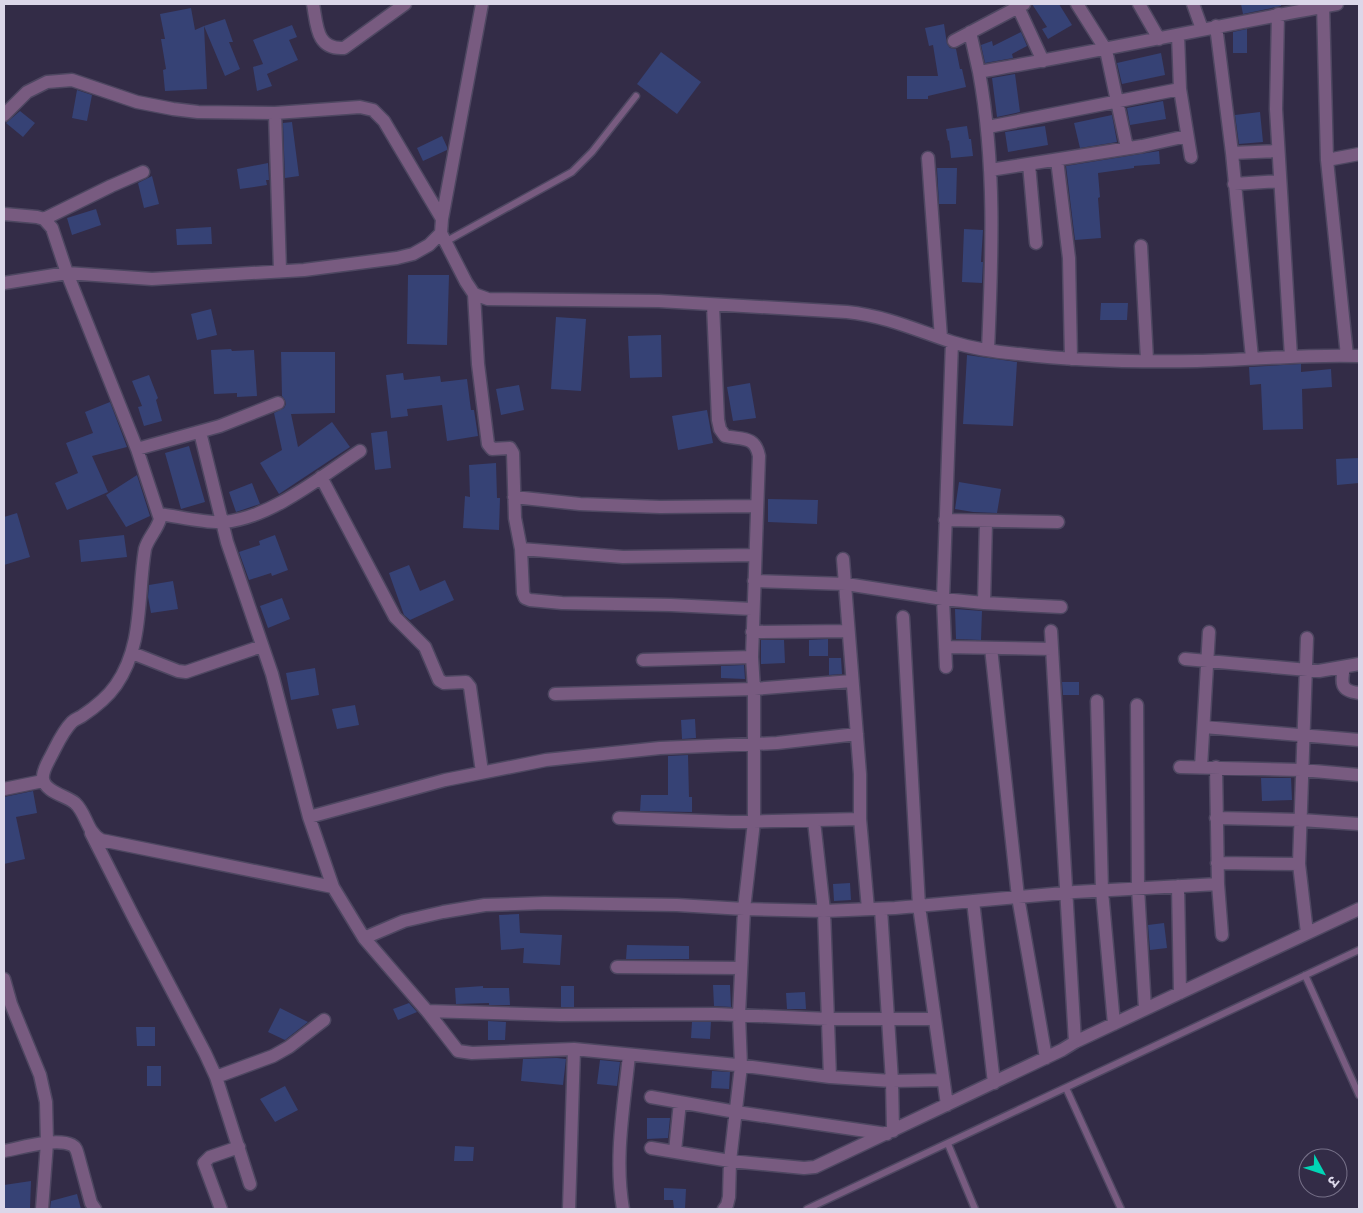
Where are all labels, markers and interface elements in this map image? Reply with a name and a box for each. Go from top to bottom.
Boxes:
north arrow [1298,1148,1348,1198]
text: उ [1322,1171,1344,1192]

